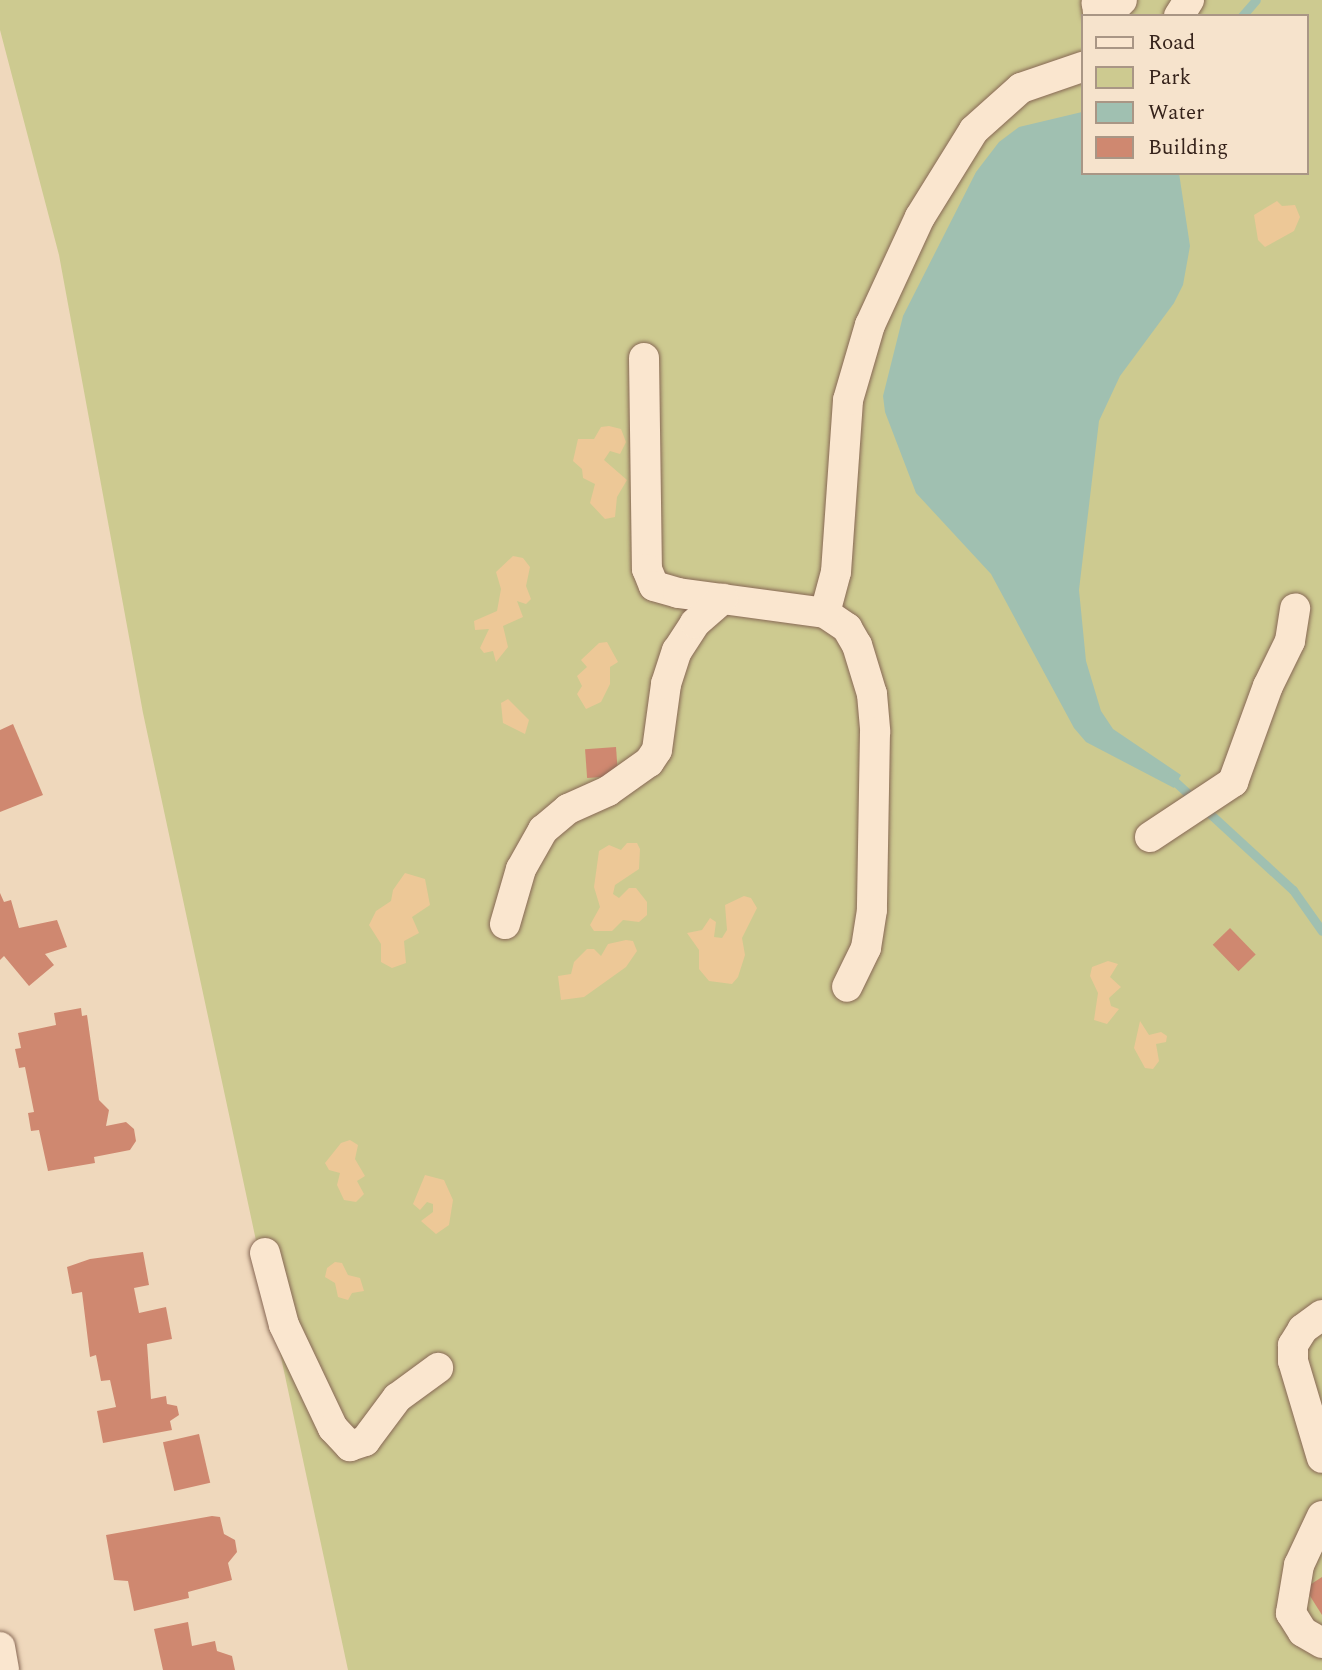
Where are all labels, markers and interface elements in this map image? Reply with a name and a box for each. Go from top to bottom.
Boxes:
legend [1080,14,1308,175]
text: Road [1148,27,1195,59]
text: Park [1148,62,1191,94]
text: Water [1148,97,1204,129]
text: Building [1148,132,1228,164]

